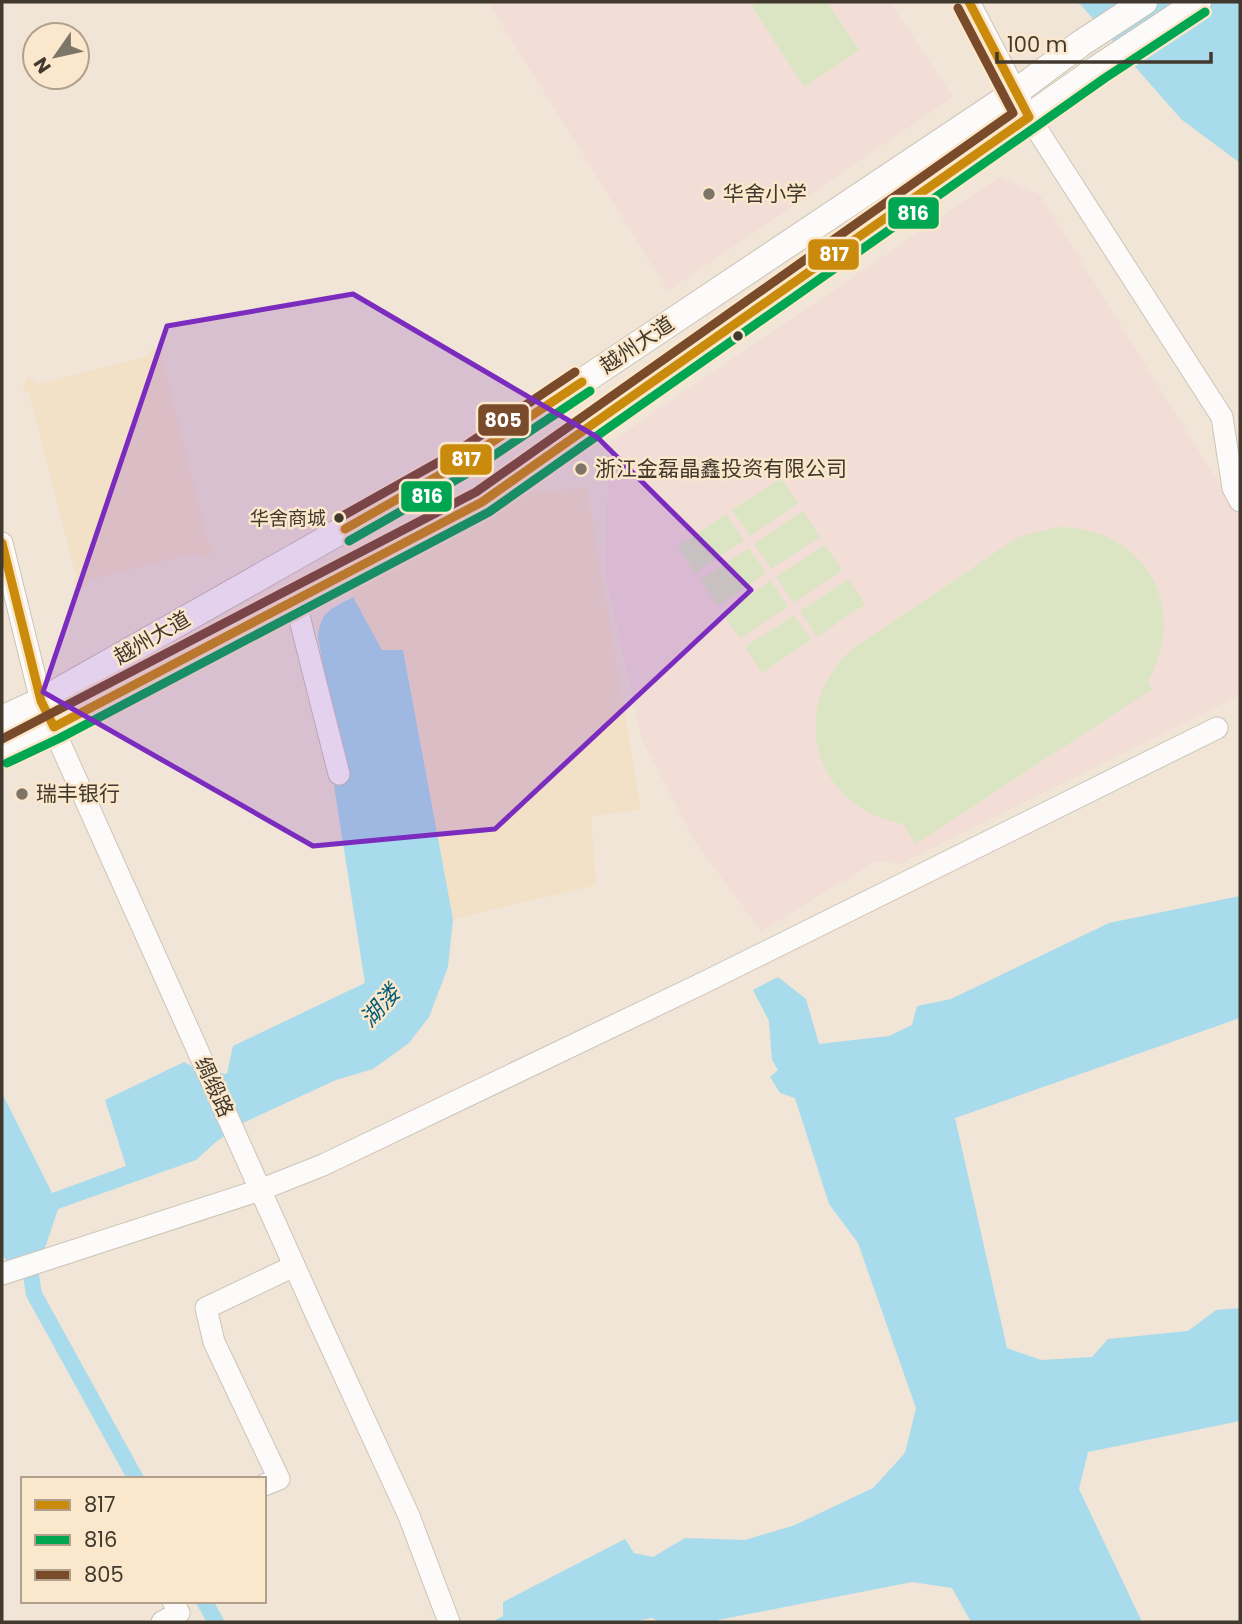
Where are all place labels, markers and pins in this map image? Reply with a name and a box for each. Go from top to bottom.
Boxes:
place label: 华舍小学 [723,179,807,208]
marker: 华舍小学 [701,186,717,202]
unlabelled marker [731,329,745,343]
place label: 浙江金磊晶鑫投资有限公司 [595,454,847,483]
marker: 浙江金磊晶鑫投资有限公司 [573,461,589,477]
place label: 华舍商城 [250,505,326,532]
marker: 华舍商城 [332,511,346,525]
place label: 瑞丰银行 [36,779,120,808]
marker: 瑞丰银行 [14,786,30,802]

